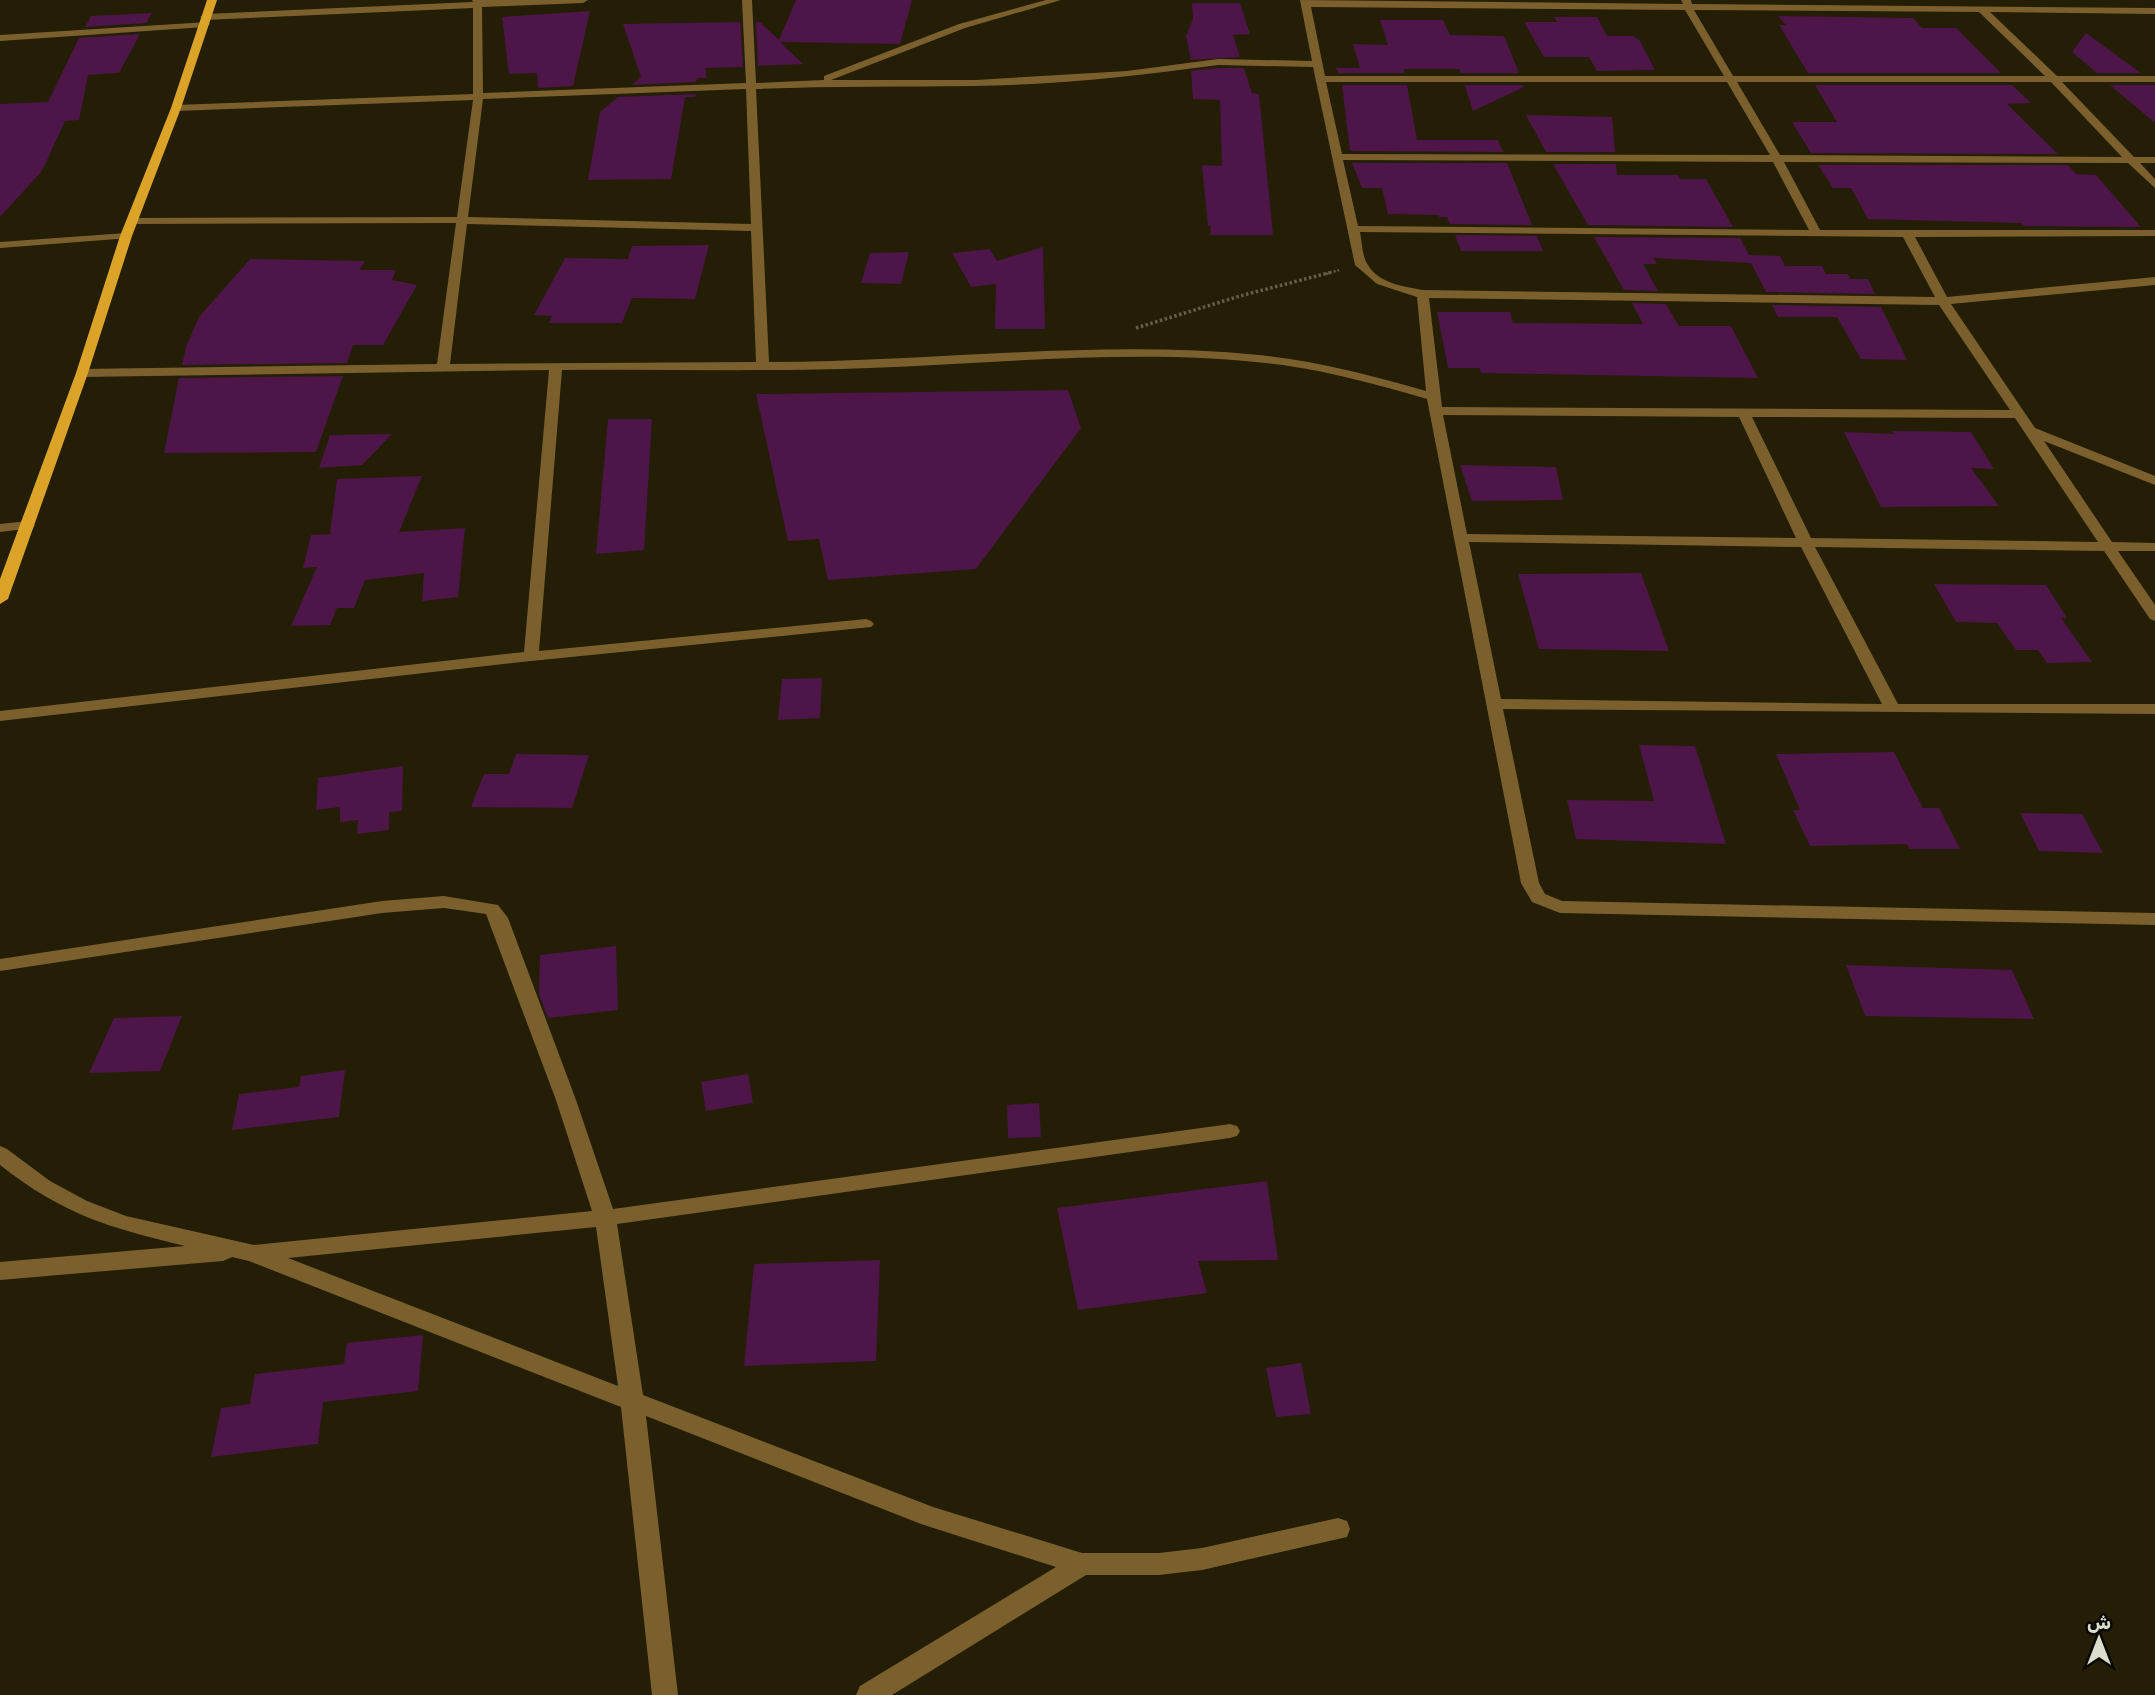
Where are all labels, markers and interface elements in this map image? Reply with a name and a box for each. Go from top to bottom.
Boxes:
north arrow [2064,1604,2134,1674]
text: ش [2087,1611,2111,1634]

